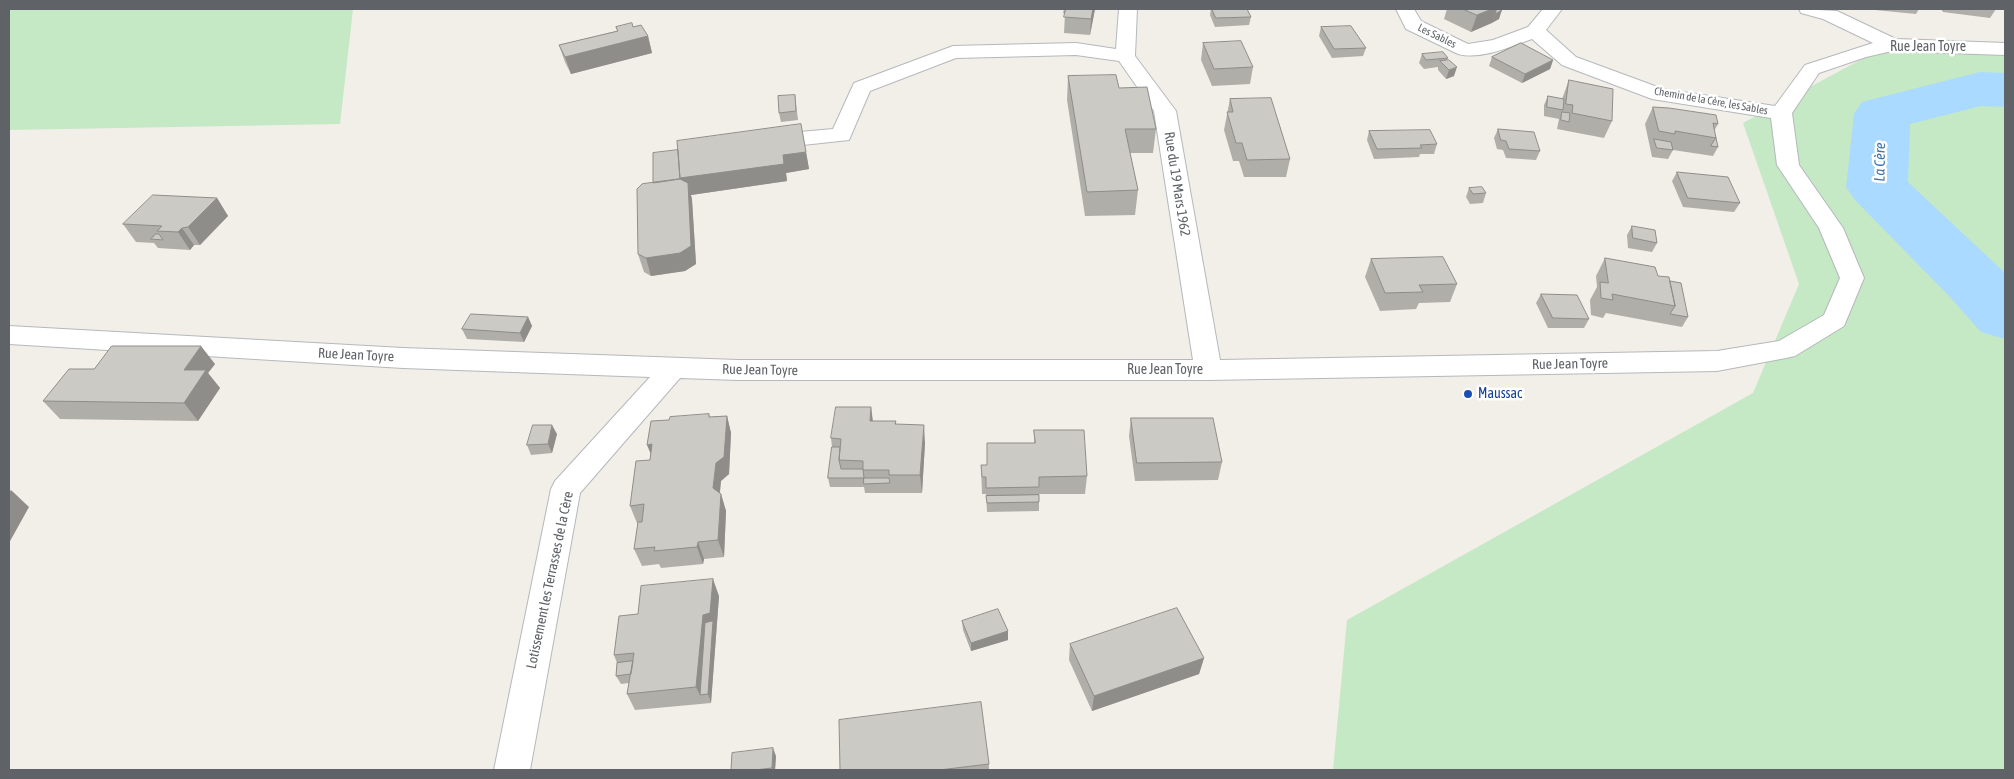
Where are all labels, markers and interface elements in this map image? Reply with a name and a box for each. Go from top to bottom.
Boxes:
street label: Les Sables [1416,21,1458,51]
street label: Rue Jean Toyre [1890,39,1966,55]
street label: Chemin de la Cère, les Sables [1653,84,1769,118]
street label: Rue du 19 Mars 1962 [1160,131,1194,237]
water label: La Cère [1871,142,1889,182]
street label: Rue Jean Toyre [318,345,394,365]
street label: Rue Jean Toyre [1532,355,1608,373]
street label: Rue Jean Toyre [722,361,798,379]
street label: Rue Jean Toyre [1127,362,1203,378]
place label: Maussac [1478,386,1522,402]
marker: Maussac [1462,388,1474,400]
street label: Lotissement les Terrasses de la Cère [523,490,577,670]

